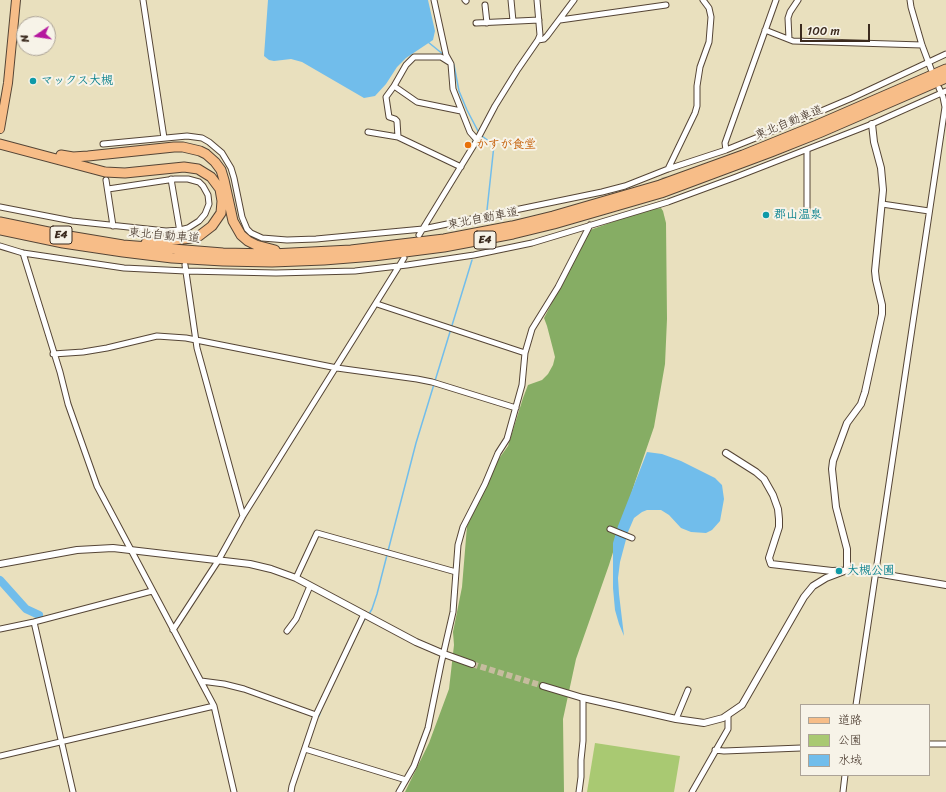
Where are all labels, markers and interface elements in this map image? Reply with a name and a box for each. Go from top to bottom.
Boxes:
north arrow [16,16,56,56]
scale bar [802,16,872,42]
text: 100 m [807,20,840,42]
text: N [15,33,35,44]
place label: マックス大槻 [41,74,113,88]
marker: マックス大槻 [28,76,38,86]
street label: 東北自動車道 [753,103,825,143]
place label: かすが食堂 [476,138,536,152]
marker: かすが食堂 [463,140,473,150]
street label: 東北自動車道 [446,205,520,233]
place label: 郡山温泉 [774,208,822,222]
marker: 郡山温泉 [761,210,771,220]
road number: E4 [50,226,72,244]
street label: 東北自動車道 [128,226,200,246]
road number: E4 [474,231,496,249]
place label: 大槻公園 [847,564,895,578]
marker: 大槻公園 [834,566,844,576]
legend [800,704,930,776]
text: 道路 [838,709,862,731]
text: 公園 [838,729,862,751]
text: 水域 [838,749,862,771]

